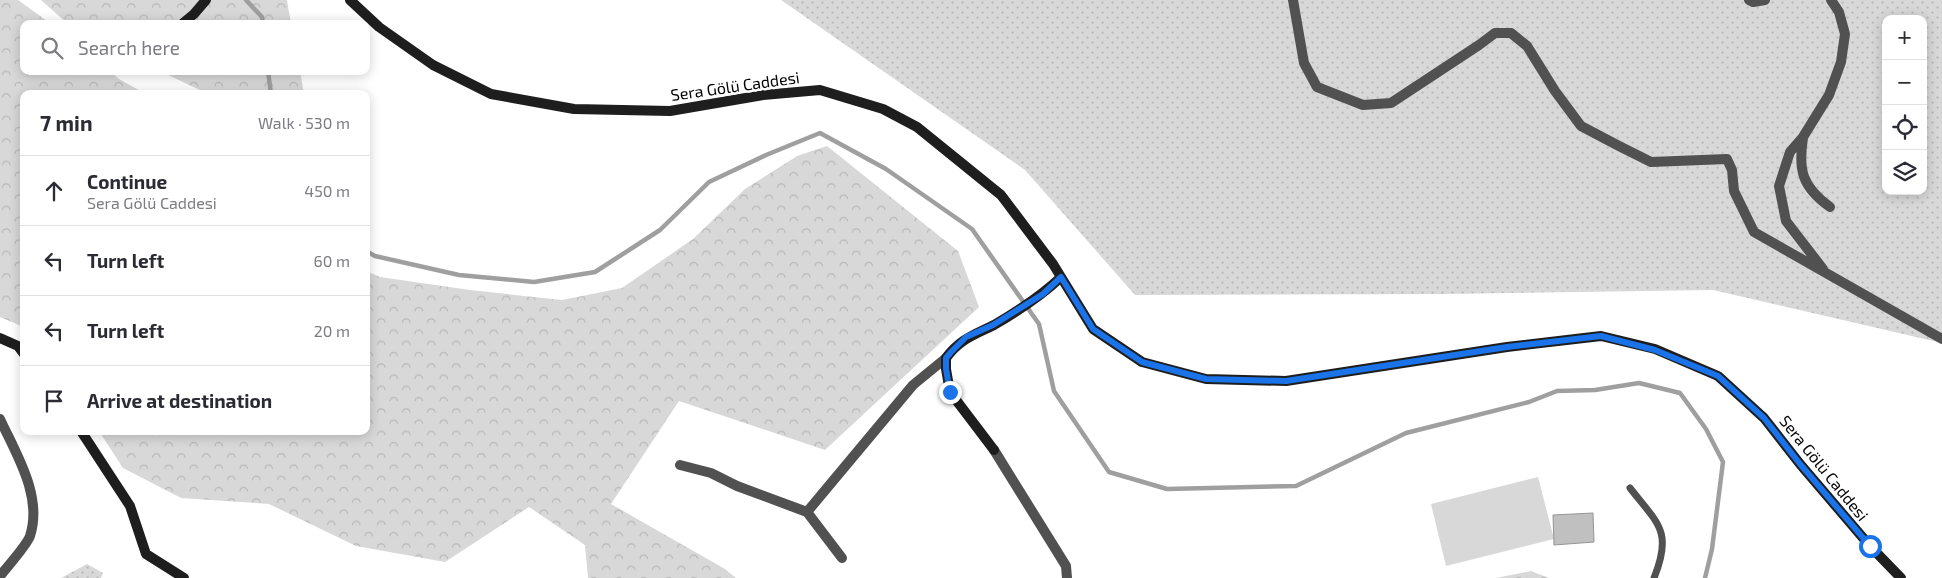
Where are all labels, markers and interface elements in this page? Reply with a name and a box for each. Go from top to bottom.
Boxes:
map controls [1882,15,1927,195]
button: + [1882,15,1927,60]
search box [20,20,370,75]
icon: search [38,34,66,62]
text: Search here [78,36,180,59]
button: − [1882,60,1927,105]
street label: Sera Gölü Caddesi [669,67,801,104]
button: locate [1882,105,1927,150]
text: 7 min [40,110,93,135]
text: Walk · 530 m [258,113,350,132]
button: layers [1882,150,1927,195]
text: Continue [87,170,167,193]
icon: ahead [40,177,68,205]
text: 450 m [304,181,350,200]
text: Sera Gölü Caddesi [87,193,217,212]
icon: left [40,247,68,275]
text: Turn left [87,249,164,272]
text: 60 m [314,251,350,270]
icon: left [40,317,68,345]
text: Turn left [87,319,164,342]
text: 20 m [314,321,350,340]
route end [939,381,962,404]
icon: arrive [40,387,68,415]
text: Arrive at destination [87,389,272,412]
street label: Sera Gölü Caddesi [1776,411,1873,524]
route start [1859,535,1882,558]

